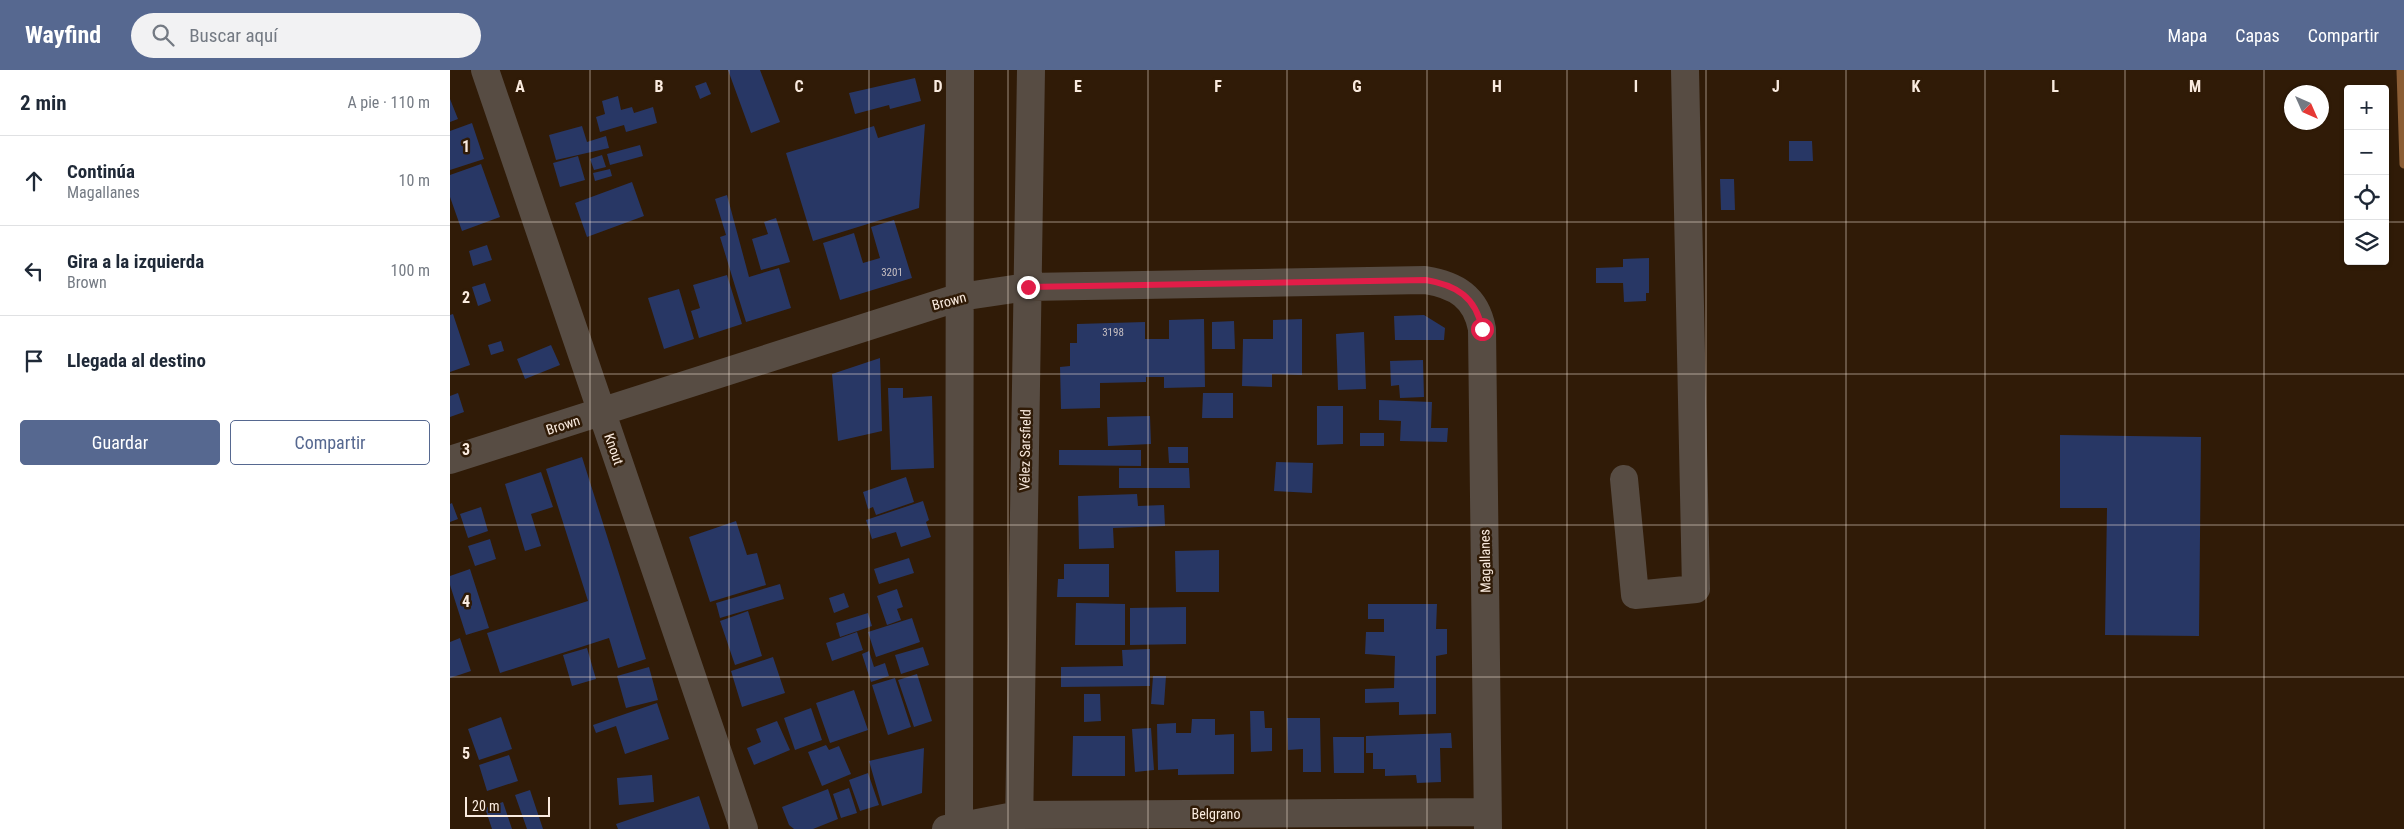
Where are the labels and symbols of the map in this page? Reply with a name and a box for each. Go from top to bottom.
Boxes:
text: A [515,77,525,96]
text: B [655,77,664,96]
text: C [794,77,804,96]
text: D [933,77,943,96]
text: E [1074,77,1082,96]
text: F [1214,77,1222,96]
text: G [1352,77,1362,96]
text: H [1492,77,1502,96]
text: I [1634,77,1638,96]
text: J [1772,77,1780,96]
text: K [1912,77,1921,96]
text: L [2051,77,2059,96]
text: M [2189,77,2201,96]
north arrow [2284,85,2329,130]
text: 1 [462,137,470,156]
house number: 3201 [881,266,903,279]
route end [1017,276,1040,299]
text: 2 [462,288,470,307]
street label: Brown [930,289,968,313]
route start [1471,318,1494,341]
house number: 3198 [1102,326,1124,339]
street label: Vélez Sarsfield [1016,409,1034,491]
street label: Brown [544,412,582,438]
street label: Knout [601,431,627,467]
text: 3 [462,440,470,459]
street label: Magallanes [1476,529,1494,593]
text: 4 [462,592,470,611]
text: 5 [462,744,470,763]
scale bar [465,794,550,817]
street label: Belgrano [1192,806,1240,822]

